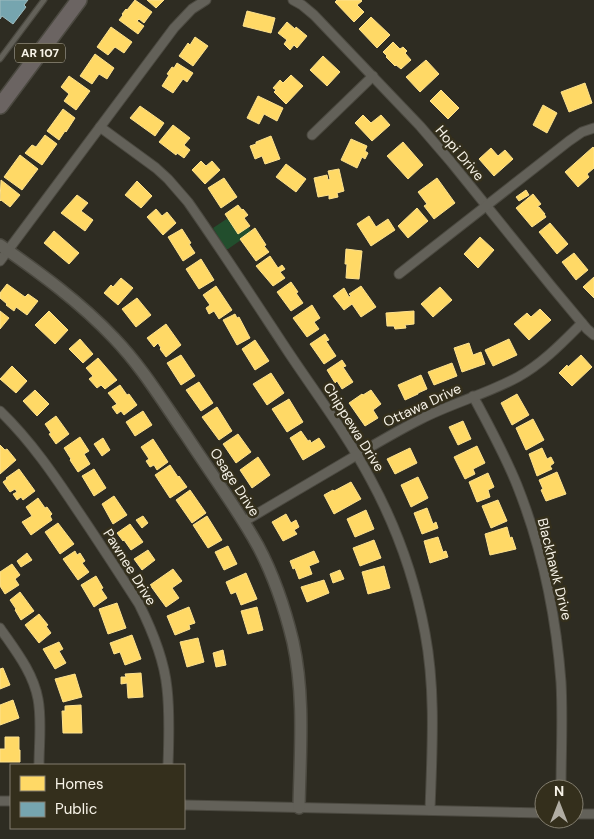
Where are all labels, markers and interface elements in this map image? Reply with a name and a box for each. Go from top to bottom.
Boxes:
road number: AR 107 [15,44,65,62]
street label: Hopi Drive [432,122,488,184]
street label: Chippewa Drive [319,379,389,475]
street label: Ottawa Drive [380,379,464,431]
street label: Osage Drive [206,444,264,520]
street label: Blackhawk Drive [534,516,576,622]
street label: Pawnee Drive [99,525,161,609]
legend [10,764,185,829]
text: Homes [55,774,104,794]
north arrow [534,779,584,829]
text: N [554,782,564,800]
text: Public [55,799,97,819]

